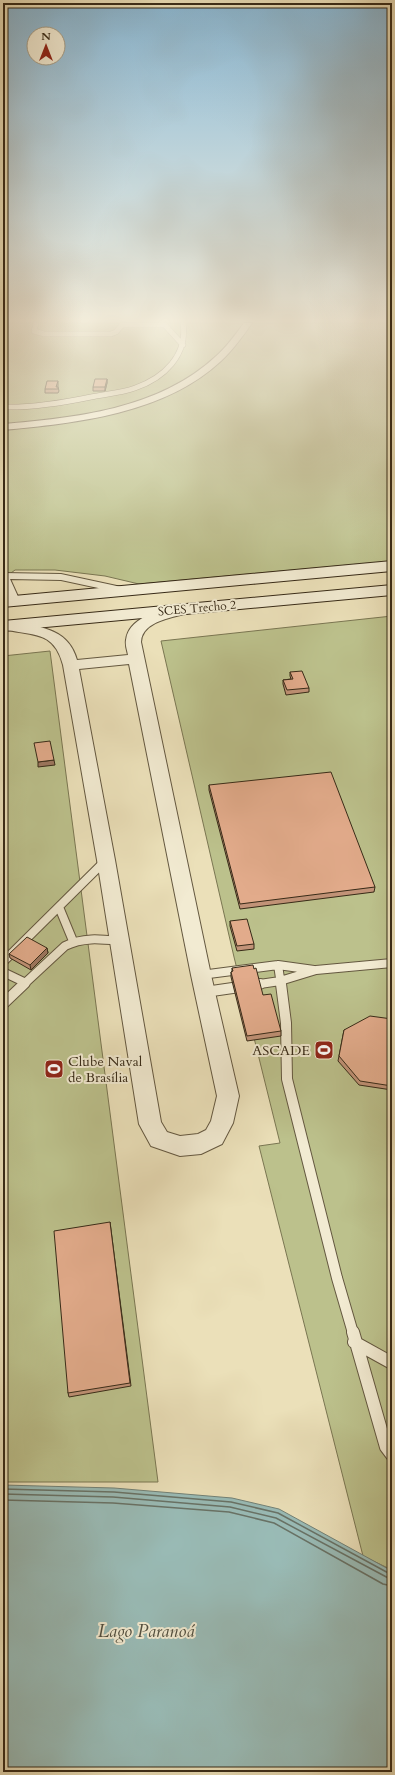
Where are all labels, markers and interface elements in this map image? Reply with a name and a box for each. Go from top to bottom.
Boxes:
north arrow [26,26,66,66]
text: N [41,29,51,44]
street label: SCES Trecho 2 [157,597,237,619]
sports icon: ASCADE [313,1039,335,1061]
place label: ASCADE [252,1041,310,1060]
place label: Clube Naval de Brasília [68,1052,143,1087]
sports icon: Clube Naval de Brasília [43,1058,65,1080]
water label: Lago Paranoá [98,1619,195,1644]

